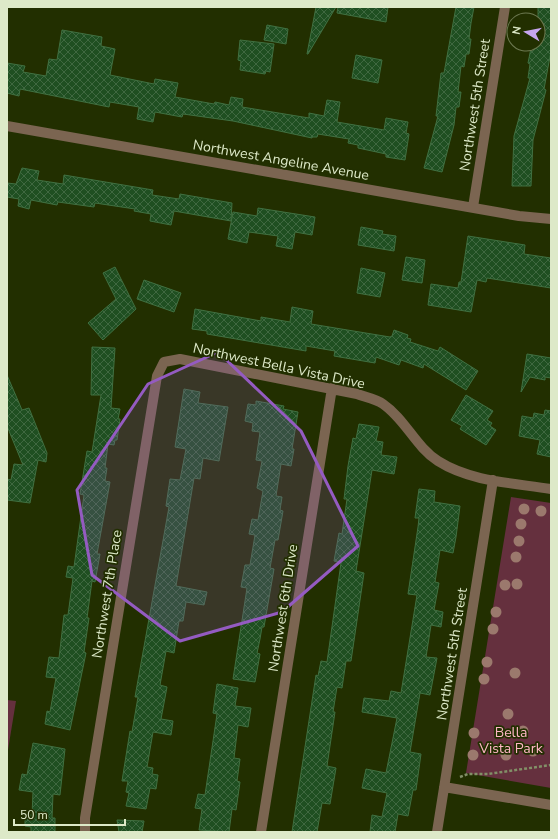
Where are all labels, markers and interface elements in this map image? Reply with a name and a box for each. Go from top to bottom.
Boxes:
north arrow [506,12,546,52]
text: N [509,25,525,36]
street label: Northwest 5th Street [455,37,495,172]
street label: Northwest Angeline Avenue [191,135,371,185]
street label: Northwest Bella Vista Drive [191,338,367,394]
street label: Northwest 7th Place [87,528,127,660]
street label: Northwest 6th Drive [264,543,302,673]
street label: Northwest 5th Street [432,586,472,721]
park label: Bella Vista Park [478,723,544,758]
scale bar [14,801,125,827]
text: 50 m [20,807,48,823]

